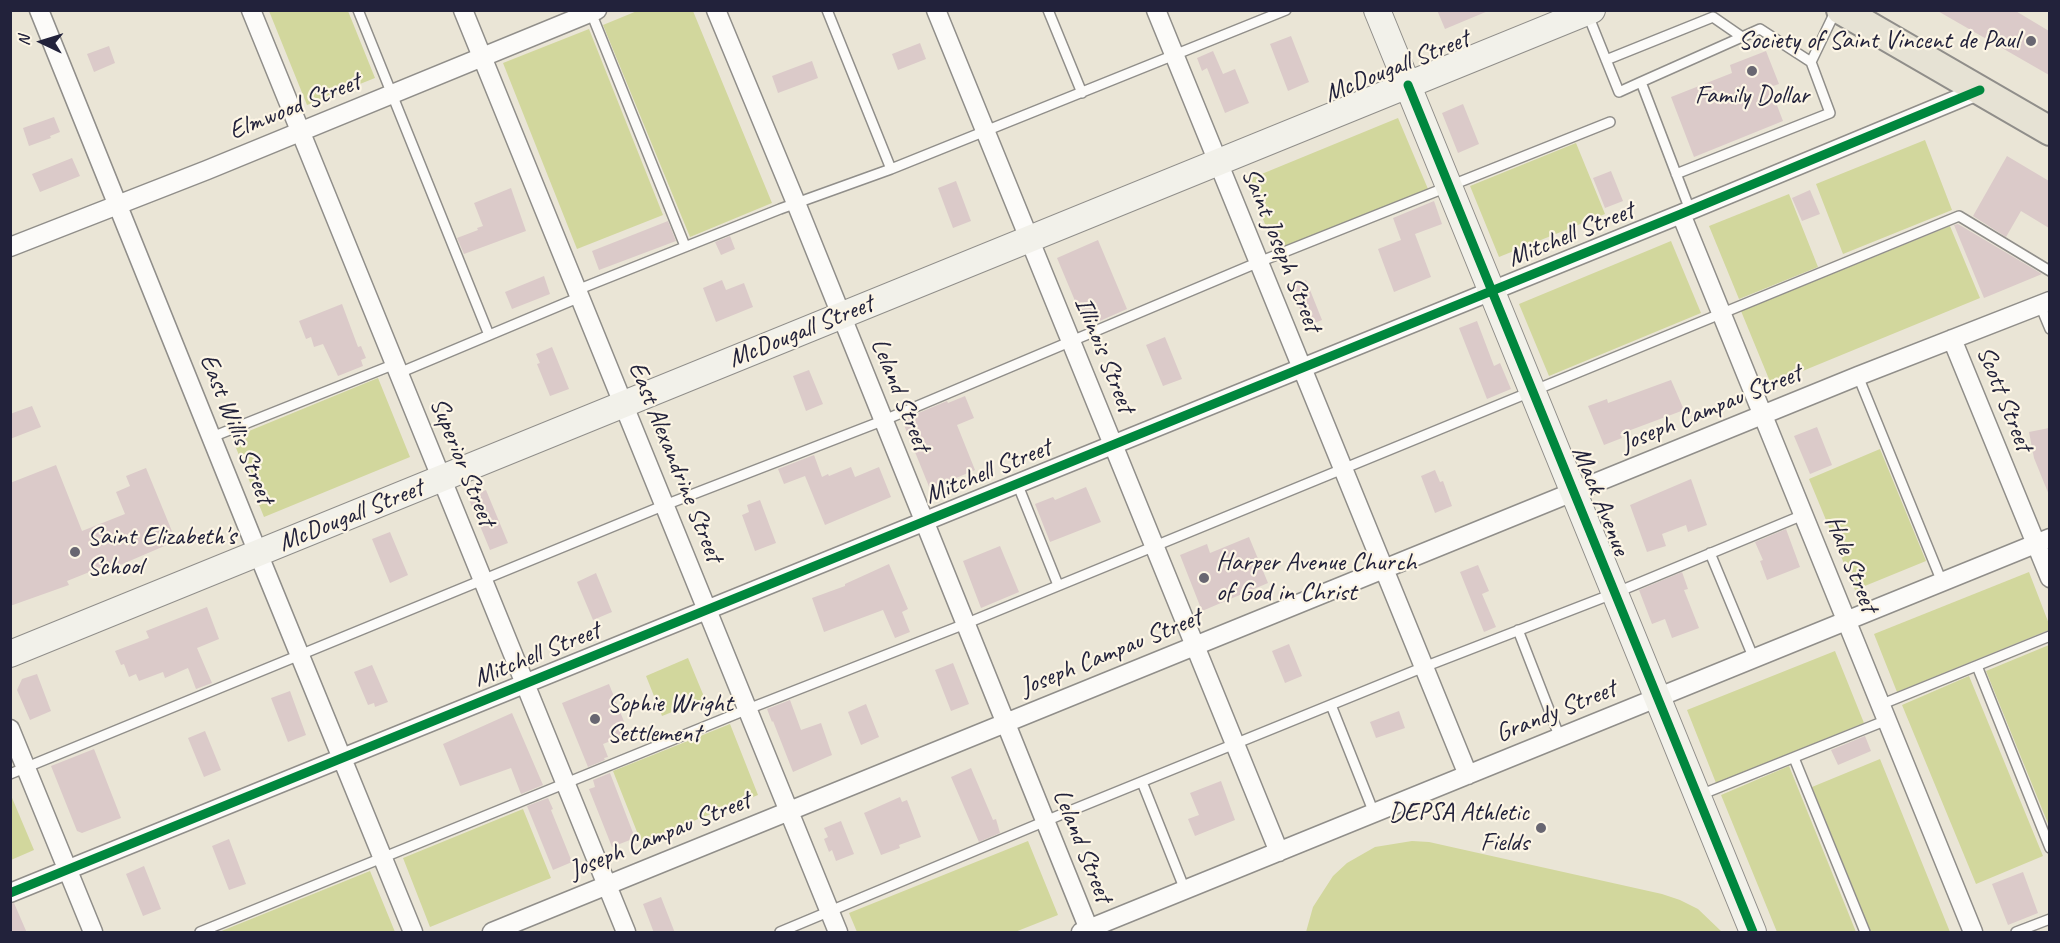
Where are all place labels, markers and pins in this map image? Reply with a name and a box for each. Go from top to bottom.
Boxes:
place label: Society of Saint Vincent de Paul [1738,25,2019,57]
marker: Society of Saint Vincent de Paul [2024,34,2038,48]
marker: Family Dollar [1745,64,1759,78]
place label: Family Dollar [1695,80,1809,112]
place label: Saint Elizabeth's School [87,521,236,582]
marker: Saint Elizabeth's School [68,545,82,559]
place label: Harper Avenue Church of God in Christ [1216,547,1416,608]
marker: Harper Avenue Church of God in Christ [1197,571,1211,585]
place label: Sophie Wright Settlement [607,688,733,750]
marker: Sophie Wright Settlement [588,712,602,726]
place label: DEPSA Athletic Fields [1389,797,1529,858]
marker: DEPSA Athletic Fields [1534,821,1548,835]

